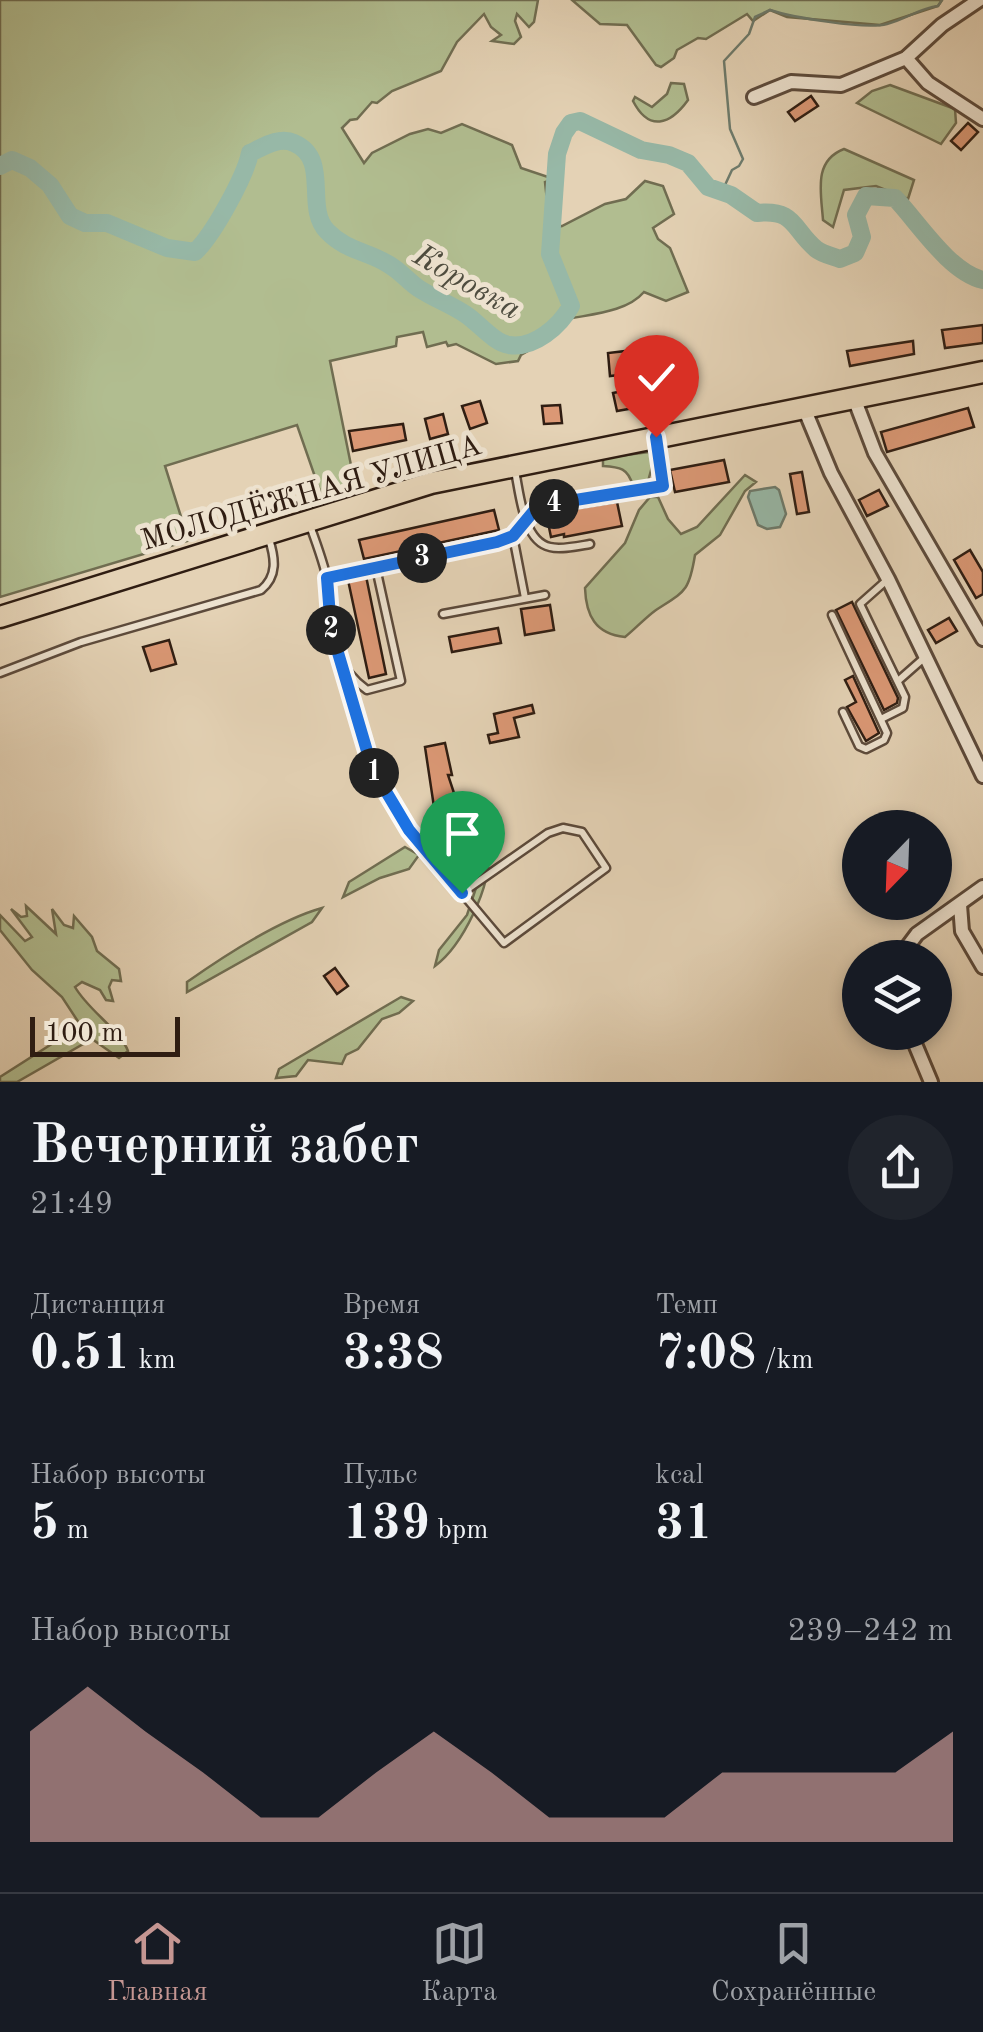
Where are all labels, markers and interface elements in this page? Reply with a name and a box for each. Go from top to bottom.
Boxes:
water label: Коровка [407,240,525,327]
pin [614,335,699,438]
icon: check [629,350,684,405]
street label: МОЛОДЁЖНАЯ УЛИЦА [137,427,485,557]
pin: 4 [529,479,579,529]
text: 4 [546,490,562,518]
pin: 3 [397,533,447,583]
text: 3 [414,544,430,572]
pin: 2 [306,605,356,655]
text: 2 [323,616,339,644]
pin: 1 [349,748,399,798]
text: 1 [366,759,382,787]
pin [420,791,505,894]
icon: arrive [435,806,490,861]
north arrow [842,810,952,920]
map controls [842,810,952,1050]
button: layers [842,940,952,1050]
scale bar [30,1012,180,1056]
text: 100 m [45,1020,124,1048]
button: share [848,1115,953,1220]
text: Вечерний забег [30,1120,419,1175]
text: 21:49 [30,1189,113,1221]
text: Дистанция [30,1292,165,1320]
text: Время [343,1292,420,1320]
text: Темп [655,1292,718,1320]
text: 0.51 [30,1330,131,1380]
text: 3:38 [343,1330,444,1380]
text: 7:08 [655,1330,756,1380]
text: km [131,1347,176,1375]
text: /km [756,1347,814,1375]
text: Набор высоты [30,1462,206,1490]
text: Пульс [343,1462,417,1490]
text: kcal [655,1462,704,1490]
text: 5 [30,1500,59,1550]
text: 139 [343,1500,430,1550]
text: 31 [655,1500,713,1550]
text: m [59,1517,89,1545]
text: bpm [430,1517,489,1545]
text: Набор высоты [30,1616,231,1648]
text: 239–242 m [787,1616,953,1648]
tab: Главная [107,1916,208,2011]
tab: Карта [421,1916,497,2011]
tab: Сохранённые [711,1916,876,2011]

